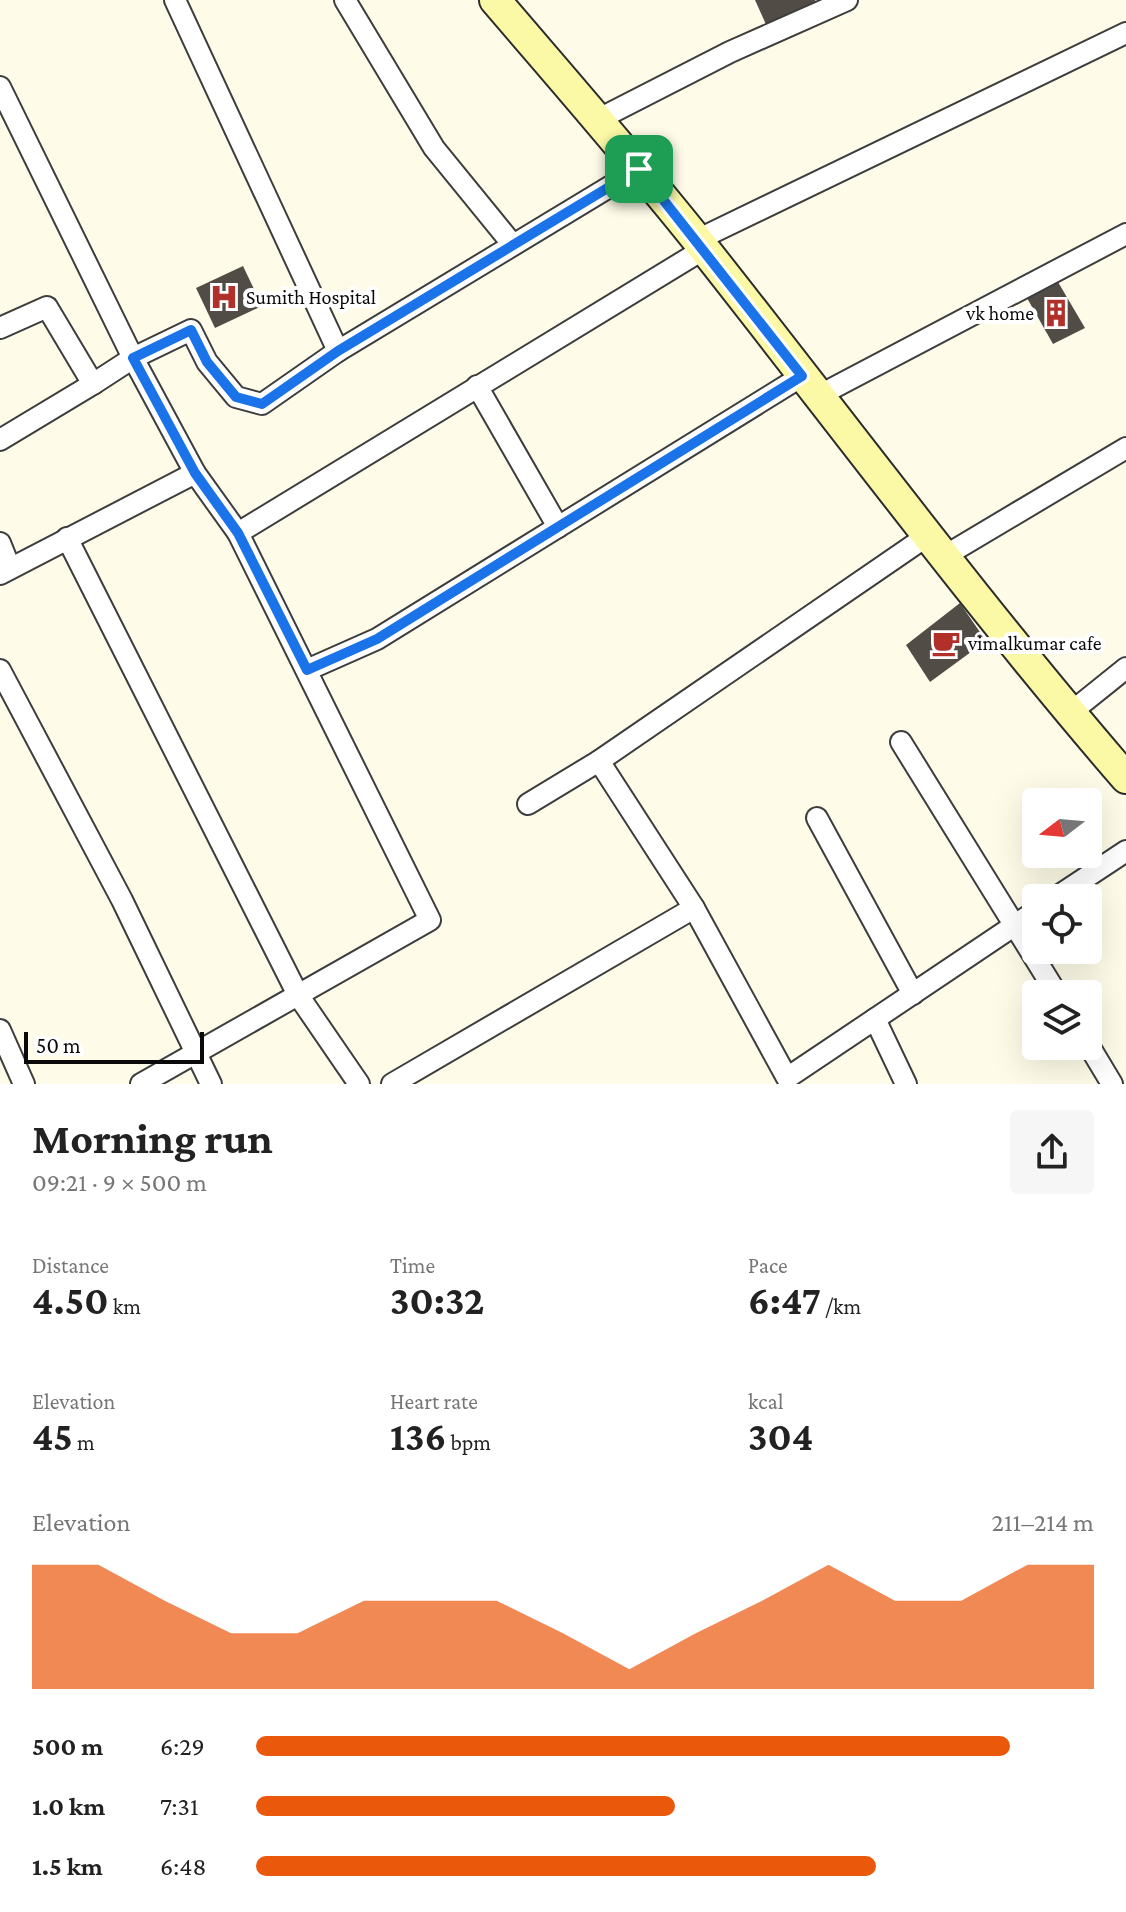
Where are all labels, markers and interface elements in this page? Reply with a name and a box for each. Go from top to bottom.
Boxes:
pin [605,135,673,203]
icon: arrive [617,147,661,191]
hospital icon: Sumith Hospital [209,282,239,312]
place label: Sumith Hospital [246,286,376,309]
building icon: vk home [1041,298,1071,328]
place label: vk home [965,302,1034,324]
cafe icon: vimalkumar cafe [931,628,961,658]
place label: vimalkumar cafe [967,632,1102,654]
north arrow [1022,788,1102,868]
map controls [1022,788,1102,1060]
button: locate [1022,884,1102,964]
button: layers [1022,980,1102,1060]
scale bar [24,1028,204,1064]
text: 50 m [36,1033,81,1058]
button: share [1010,1110,1094,1194]
text: Morning run [32,1114,273,1162]
text: 09:21 · 9 × 500 m [32,1168,207,1197]
text: Distance [32,1253,109,1278]
text: Time [390,1253,435,1278]
text: Pace [748,1253,788,1278]
text: 4.50 [32,1278,109,1323]
text: 30:32 [390,1278,485,1323]
text: 6:47 [748,1278,821,1323]
text: km [109,1294,141,1319]
text: /km [821,1294,861,1319]
text: Elevation [32,1389,115,1414]
text: Heart rate [390,1389,478,1414]
text: kcal [748,1389,783,1414]
text: 45 [32,1414,73,1459]
text: 136 [390,1414,446,1459]
text: 304 [748,1414,813,1459]
text: m [73,1430,95,1455]
text: bpm [446,1430,491,1455]
text: Elevation [32,1508,130,1537]
text: 211–214 m [992,1508,1094,1537]
text: 500 m [32,1732,103,1761]
text: 6:29 [160,1732,205,1761]
text: 1.0 km [32,1792,105,1821]
text: 7:31 [160,1792,199,1821]
text: 1.5 km [32,1852,103,1881]
text: 6:48 [160,1852,206,1881]

